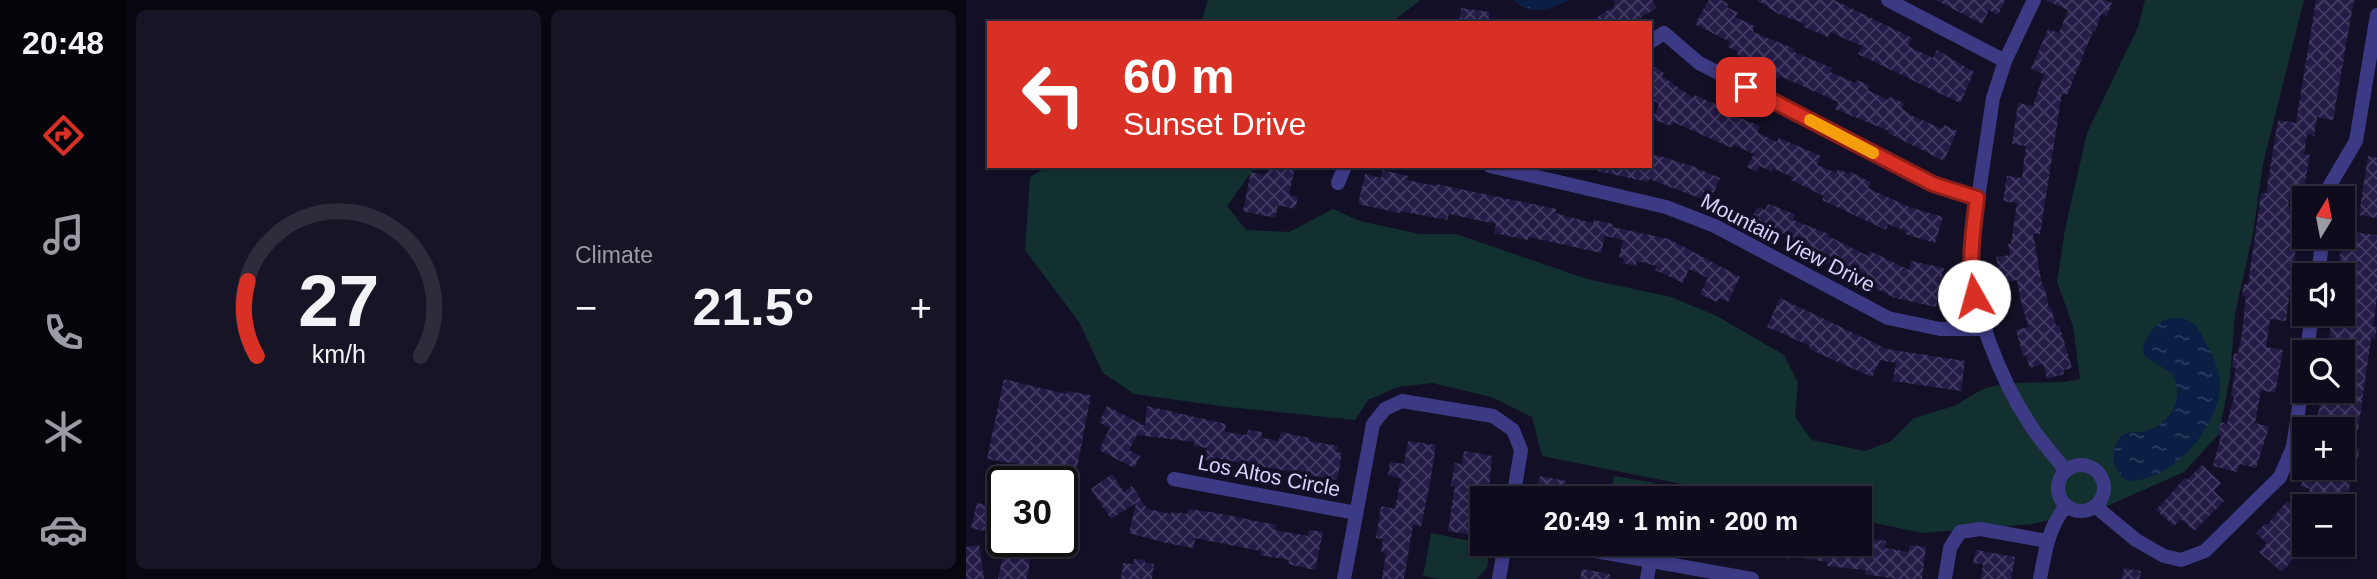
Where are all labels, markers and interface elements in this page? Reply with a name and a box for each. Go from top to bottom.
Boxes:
text: 20:48 [22,25,104,61]
icon: left [1008,49,1099,140]
text: 60 m [1123,49,1235,103]
pin [1716,57,1776,117]
icon: arrive [1727,68,1765,106]
text: Sunset Drive [1123,106,1306,142]
icon: directions [39,111,88,160]
north arrow [2292,186,2356,248]
map controls [2292,186,2355,557]
street label: Mountain View Drive [1697,189,1879,296]
icon: music [39,210,88,259]
text: Climate [575,242,653,268]
position arrow [1937,259,2011,333]
text: 27 [298,260,379,341]
button: sound [2292,263,2355,326]
text: 21.5° [692,278,815,336]
text: − [575,287,597,329]
text: + [910,287,932,329]
icon: phone [39,308,88,357]
text: km/h [311,339,366,367]
button: search [2292,340,2355,403]
icon: climate [39,407,88,456]
button: + [2292,417,2355,480]
street label: Los Altos Circle [1196,450,1342,501]
speed limit sign: 30 [987,466,1078,557]
button: − [2292,494,2355,557]
icon: car [39,505,88,554]
text: 20:49 · 1 min · 200 m [1544,506,1798,536]

